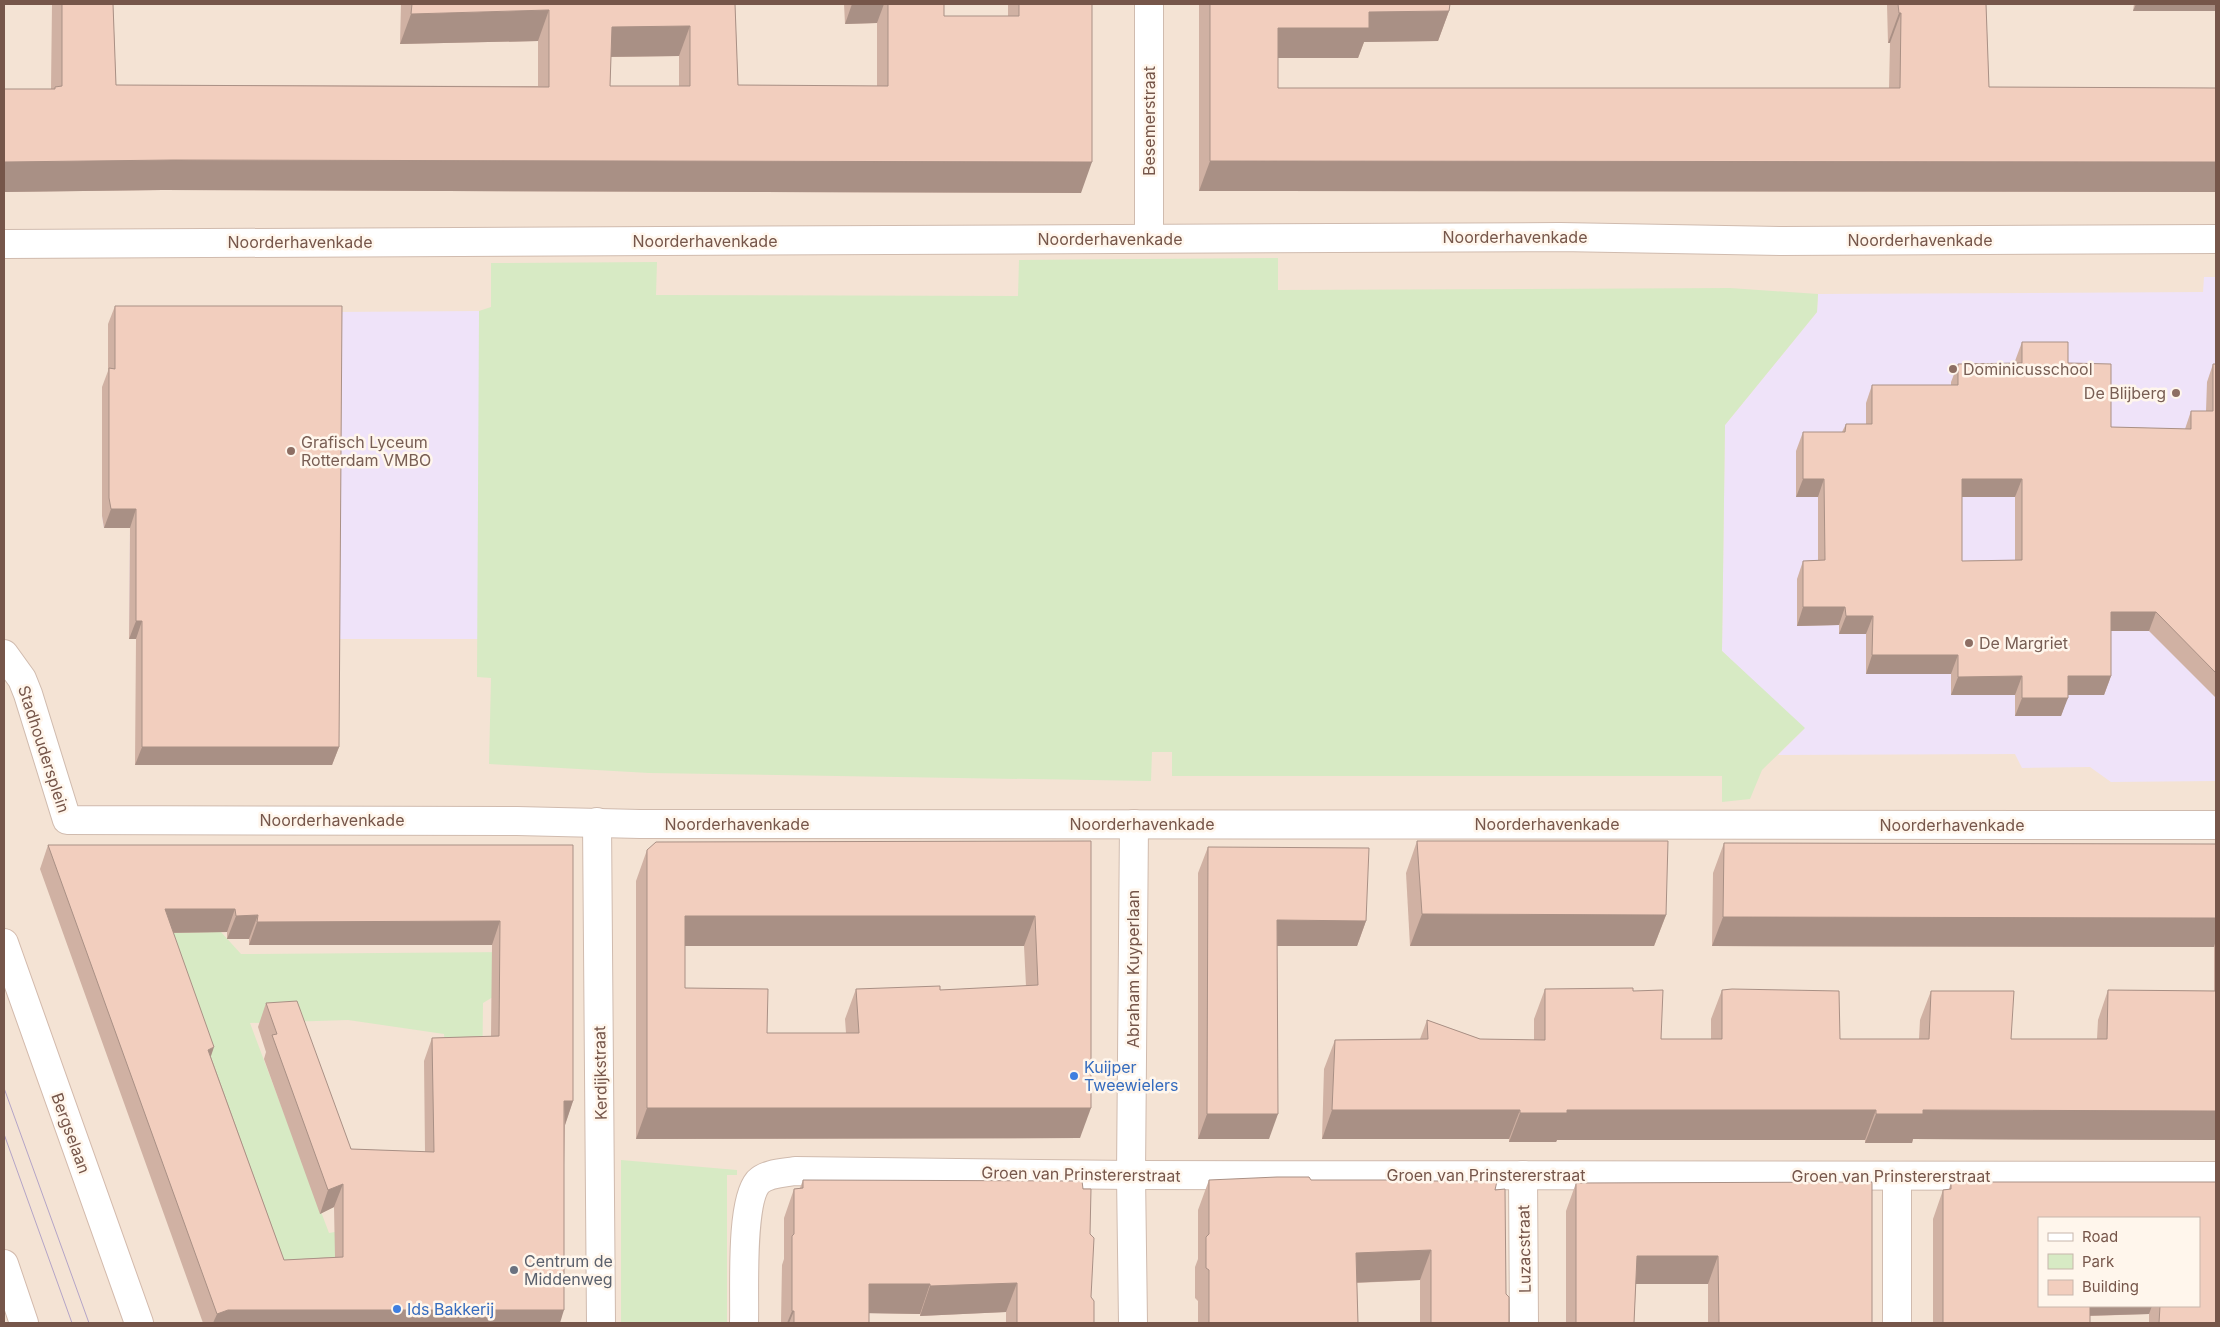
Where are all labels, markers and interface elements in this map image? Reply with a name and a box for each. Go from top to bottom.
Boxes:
street label: Besemerstraat [1139,66,1159,176]
street label: Noorderhavenkade [1443,227,1587,247]
street label: Noorderhavenkade [1038,229,1182,249]
street label: Noorderhavenkade [1848,230,1992,250]
street label: Noorderhavenkade [633,231,777,251]
street label: Noorderhavenkade [228,232,372,252]
place label: Dominicusschool [1963,359,2093,379]
marker: Dominicusschool [1947,363,1959,375]
place label: De Blijberg [2084,383,2166,403]
marker: De Blijberg [2170,387,2182,399]
place label: Grafisch Lyceum Rotterdam VMBO [301,432,431,470]
marker: Grafisch Lyceum Rotterdam VMBO [285,445,297,457]
place label: De Margriet [1979,633,2068,653]
marker: De Margriet [1963,637,1975,649]
street label: Stadhoudersplein [14,683,74,815]
street label: Noorderhavenkade [260,810,404,830]
street label: Noorderhavenkade [665,814,809,834]
street label: Noorderhavenkade [1070,814,1214,834]
street label: Noorderhavenkade [1475,814,1619,834]
street label: Noorderhavenkade [1880,815,2024,835]
street label: Abraham Kuyperlaan [1123,890,1143,1048]
street label: Kerdijkstraat [589,1026,611,1120]
place label: Kuijper Tweewielers [1084,1057,1178,1095]
marker: Kuijper Tweewielers [1068,1070,1080,1082]
street label: Bergselaan [47,1090,95,1176]
street label: Groen van Prinstererstraat [981,1162,1181,1186]
street label: Groen van Prinstererstraat [1386,1165,1586,1185]
street label: Groen van Prinstererstraat [1791,1166,1991,1186]
street label: Luzacstraat [1513,1205,1535,1293]
legend [2038,1217,2200,1307]
text: Road [2082,1227,2118,1246]
place label: Centrum de Middenweg [524,1251,613,1289]
text: Park [2082,1252,2115,1271]
marker: Centrum de Middenweg [508,1264,520,1276]
text: Building [2082,1277,2139,1296]
place label: Ids Bakkerij [407,1299,494,1319]
marker: Ids Bakkerij [391,1303,403,1315]

